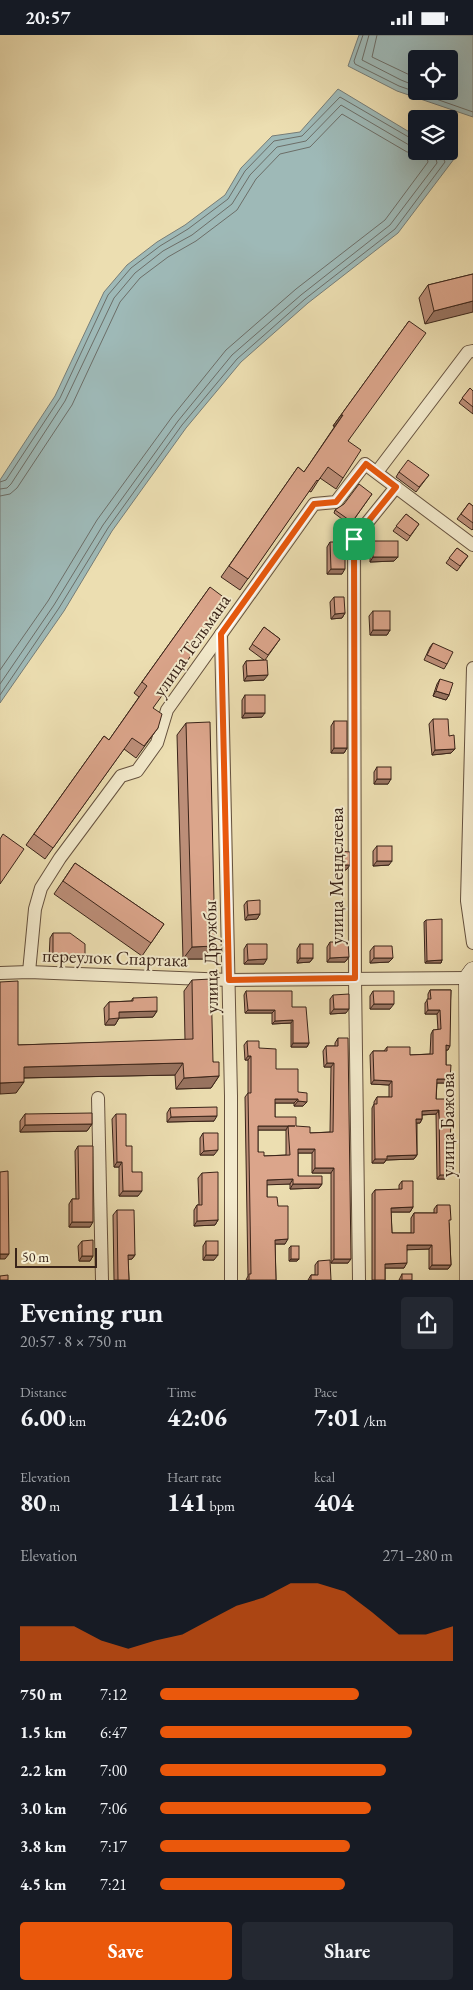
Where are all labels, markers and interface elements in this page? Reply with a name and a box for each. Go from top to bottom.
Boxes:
text: 20:57 [25,5,71,30]
map controls [408,50,458,160]
button: locate [408,50,458,100]
button: layers [408,110,458,160]
pin [333,518,375,560]
icon: arrive [340,525,368,553]
street label: улица Тельмана [147,589,236,702]
street label: улица Менделеева [324,807,349,945]
street label: улица Дружбы [197,900,224,1014]
street label: переулок Спартака [42,942,189,973]
street label: улица Бажова [435,1072,460,1177]
scale bar [15,1245,98,1268]
text: 50 m [22,1248,49,1266]
text: Evening run [20,1294,163,1330]
button: share [401,1297,453,1349]
text: 20:57 · 8 × 750 m [20,1331,127,1352]
text: Distance [20,1383,67,1401]
text: Time [167,1383,196,1401]
text: Pace [314,1383,338,1401]
text: 6.00 [20,1401,66,1433]
text: 42:06 [167,1401,227,1433]
text: 7:01 [314,1401,361,1433]
text: km [66,1412,86,1430]
text: /km [361,1412,387,1430]
text: Elevation [20,1468,70,1486]
text: Heart rate [167,1468,221,1486]
text: kcal [314,1468,335,1486]
text: 80 [20,1486,46,1518]
text: 141 [167,1486,207,1518]
text: 404 [314,1486,354,1518]
text: m [46,1497,60,1515]
text: bpm [207,1497,235,1515]
text: Elevation [20,1545,78,1566]
text: 271–280 m [382,1545,453,1566]
text: 750 m [20,1684,62,1705]
text: 7:12 [100,1684,127,1705]
text: 1.5 km [20,1722,66,1743]
text: 6:47 [100,1722,127,1743]
text: 2.2 km [20,1760,66,1781]
text: 7:00 [100,1760,127,1781]
text: 3.0 km [20,1798,66,1819]
text: 7:06 [100,1798,127,1819]
text: 3.8 km [20,1836,66,1857]
text: 7:17 [100,1836,127,1857]
text: 4.5 km [20,1874,66,1895]
text: 7:21 [100,1874,127,1895]
button: Save [20,1922,232,1980]
button: Share [242,1922,453,1980]

